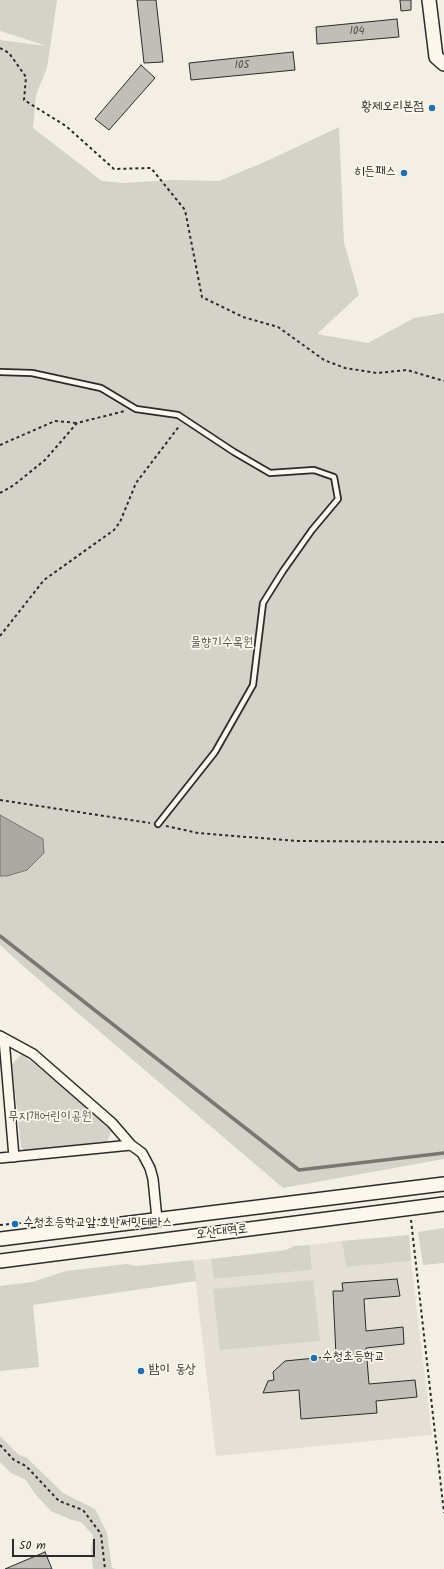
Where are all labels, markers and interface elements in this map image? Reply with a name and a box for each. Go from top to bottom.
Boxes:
house number: 104 [349,25,365,39]
house number: 105 [235,59,249,73]
place label: 황제오리본점 [361,100,424,116]
marker: 황제오리본점 [427,103,437,113]
place label: 히든패스 [354,165,396,181]
marker: 히든패스 [399,168,409,178]
park label: 물향기수목원 [191,636,253,652]
park label: 무지개어린이공원 [8,1110,92,1126]
place label: 수청초등학교앞.호반써밋테라스 [23,1216,173,1232]
marker: 수청초등학교앞.호반써밋테라스 [10,1219,20,1229]
street label: 오산대역로 [195,1222,249,1244]
place label: 수청초등학교 [322,1350,385,1366]
marker: 수청초등학교 [309,1353,319,1363]
place label: 밤이 동상 [149,1363,196,1379]
marker: 밤이 동상 [136,1366,146,1376]
scale bar [14,1531,97,1557]
text: 50 m [19,1536,46,1555]

